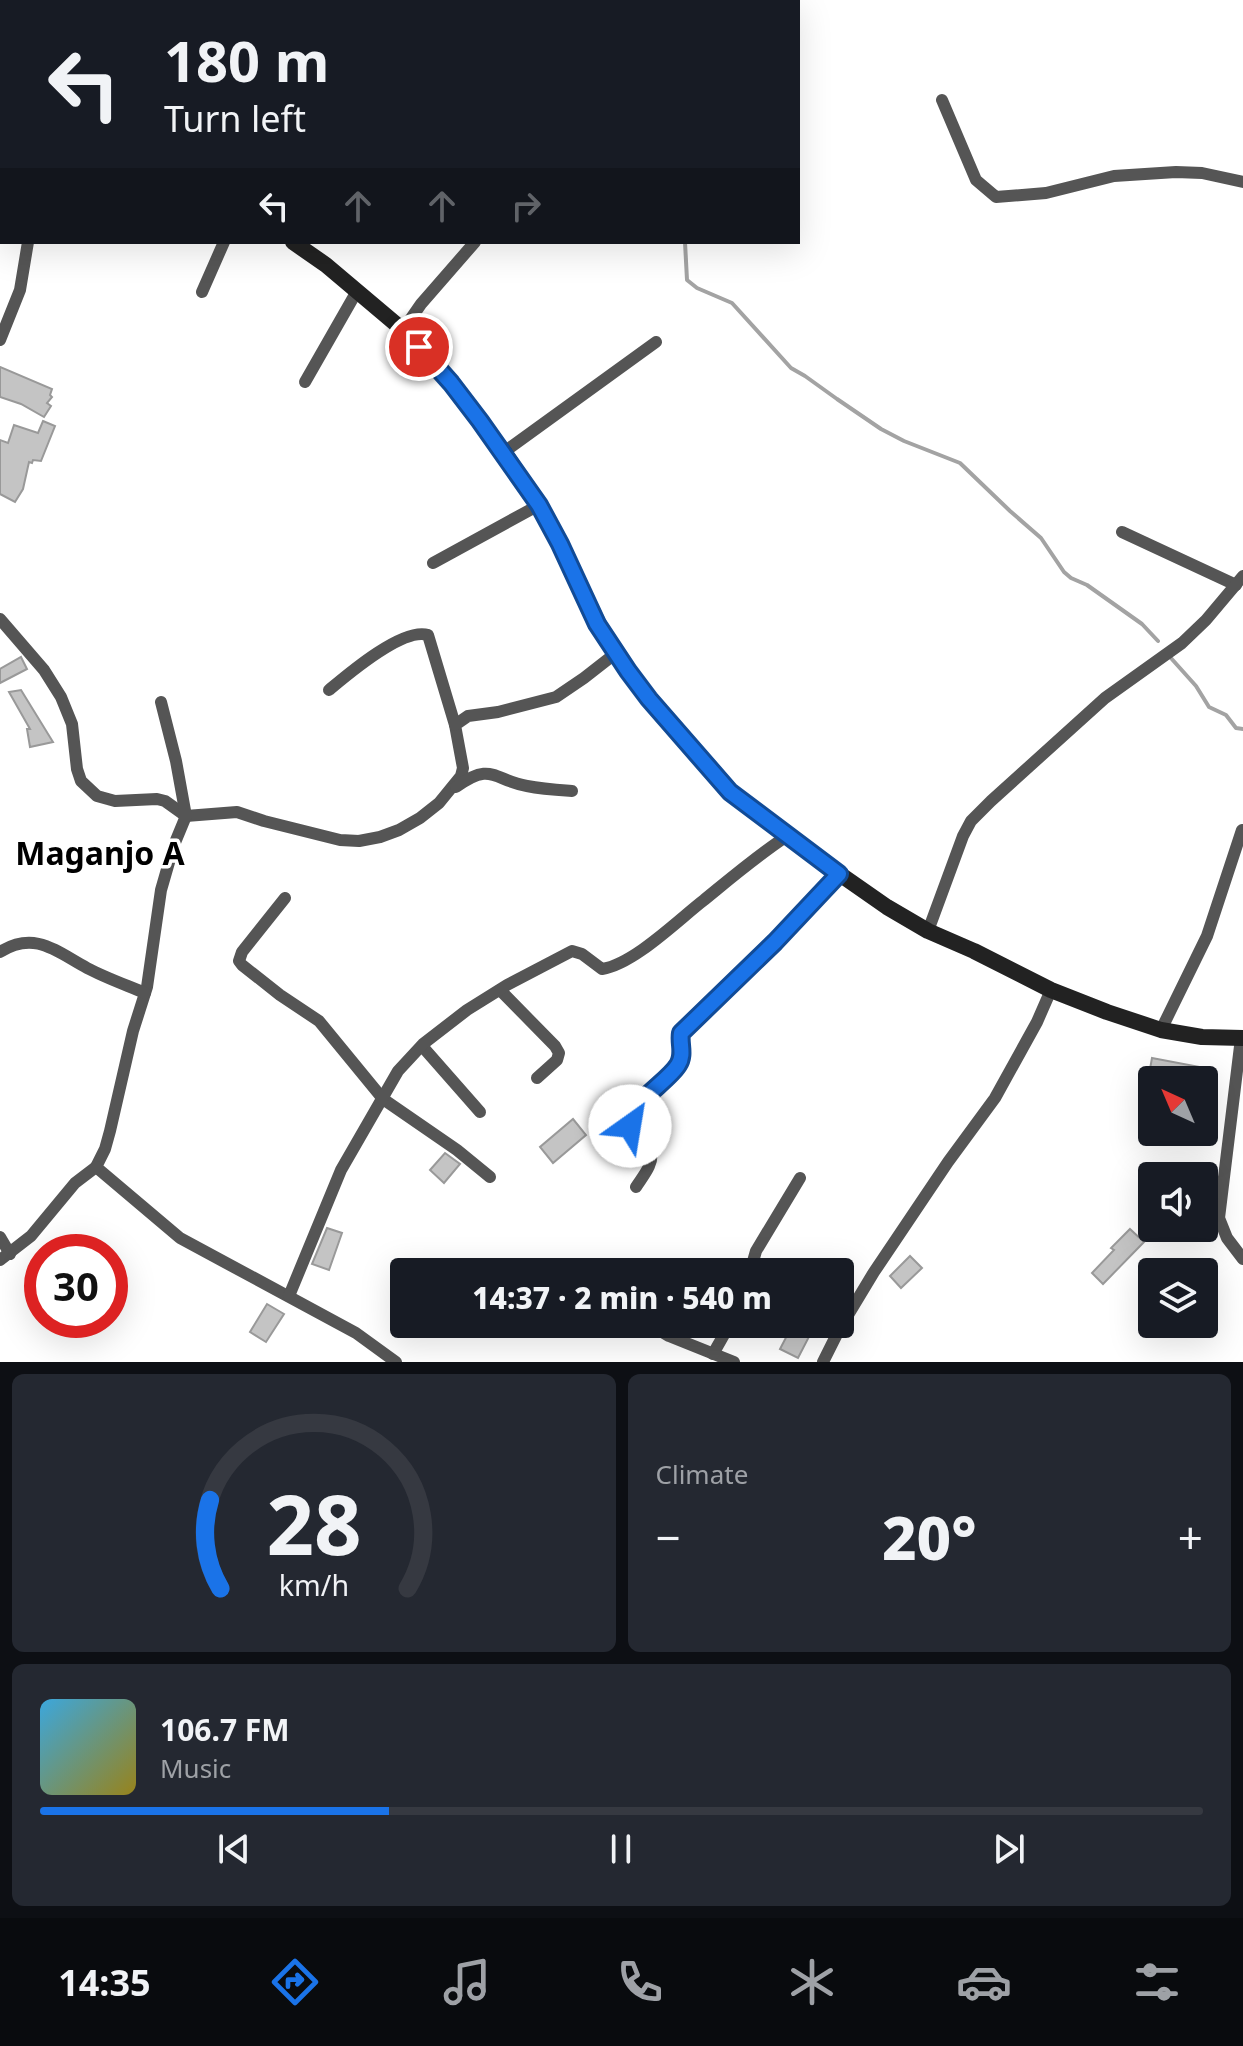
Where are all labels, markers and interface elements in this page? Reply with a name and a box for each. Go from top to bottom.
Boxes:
text: 180 m [164,22,329,98]
icon: left [32,32,136,136]
text: Turn left [164,94,306,143]
icon: left [252,184,296,228]
icon: ahead [336,184,380,228]
icon: ahead [420,184,464,228]
icon: right [504,184,548,228]
pin [385,313,453,381]
icon: arrive [397,325,441,369]
district label: Maganjo A [15,831,186,874]
north arrow [1138,1066,1218,1146]
map controls [1138,1066,1218,1338]
position arrow [588,1084,672,1168]
button: sound [1138,1162,1218,1242]
speed limit sign: 30 [24,1234,128,1338]
button: layers [1138,1258,1218,1338]
text: 14:37 · 2 min · 540 m [472,1277,772,1318]
text: Climate [656,1456,748,1492]
text: 28 [266,1466,361,1579]
text: 20° [882,1496,977,1578]
text: − [656,1507,681,1567]
text: + [1178,1507,1203,1567]
text: km/h [279,1565,349,1604]
text: 106.7 FM [160,1709,290,1750]
text: Music [160,1750,231,1786]
icon: previous [212,1827,256,1871]
icon: pause [599,1827,643,1871]
icon: next [987,1827,1031,1871]
icon: directions [267,1954,323,2010]
icon: music [439,1954,495,2010]
icon: phone [612,1954,668,2010]
icon: climate [784,1954,840,2010]
icon: car [956,1954,1012,2010]
icon: filters [1129,1954,1185,2010]
text: 14:35 [58,1958,151,2007]

